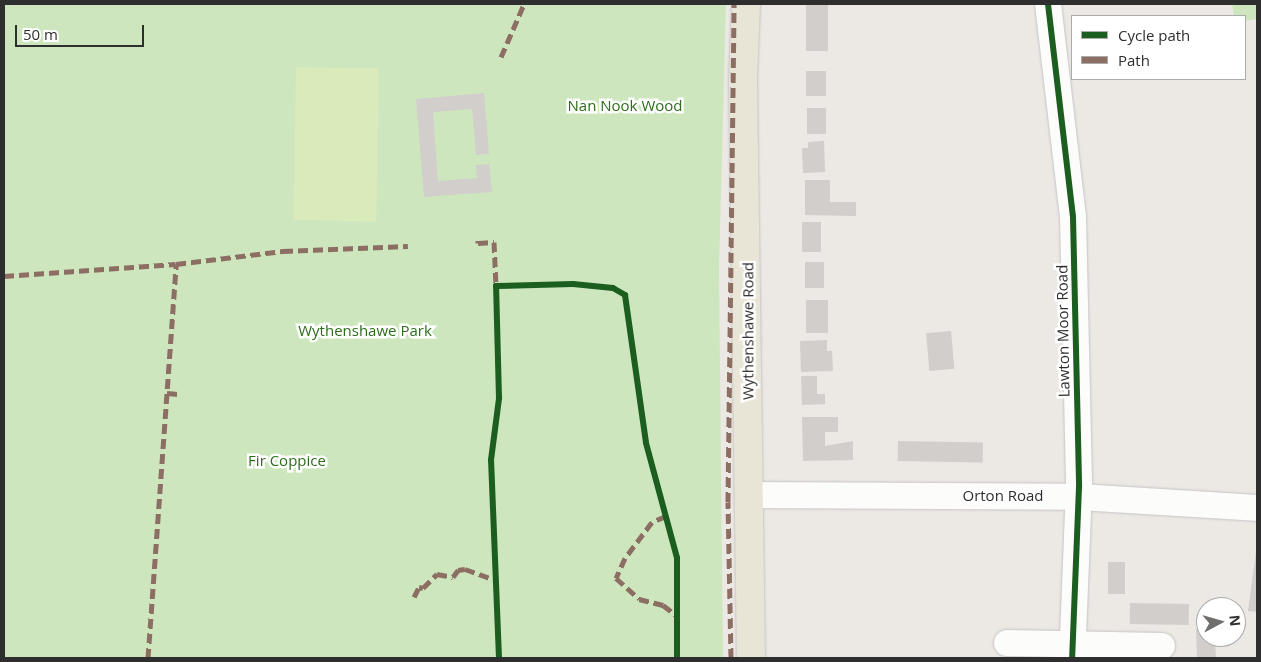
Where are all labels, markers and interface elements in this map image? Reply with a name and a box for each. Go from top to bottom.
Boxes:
scale bar [18,15,146,47]
legend [1071,15,1246,80]
text: 50 m [23,24,58,44]
text: Cycle path [1118,25,1190,45]
text: Path [1118,50,1150,70]
park label: Nan Nook Wood [568,97,682,115]
street label: Wythenshawe Road [739,262,757,400]
street label: Lawton Moor Road [1053,265,1073,397]
park label: Wythenshawe Park [298,322,432,340]
park label: Fir Coppice [248,452,326,470]
street label: Orton Road [962,487,1044,505]
north arrow [1196,597,1246,647]
text: N [1225,614,1245,627]

